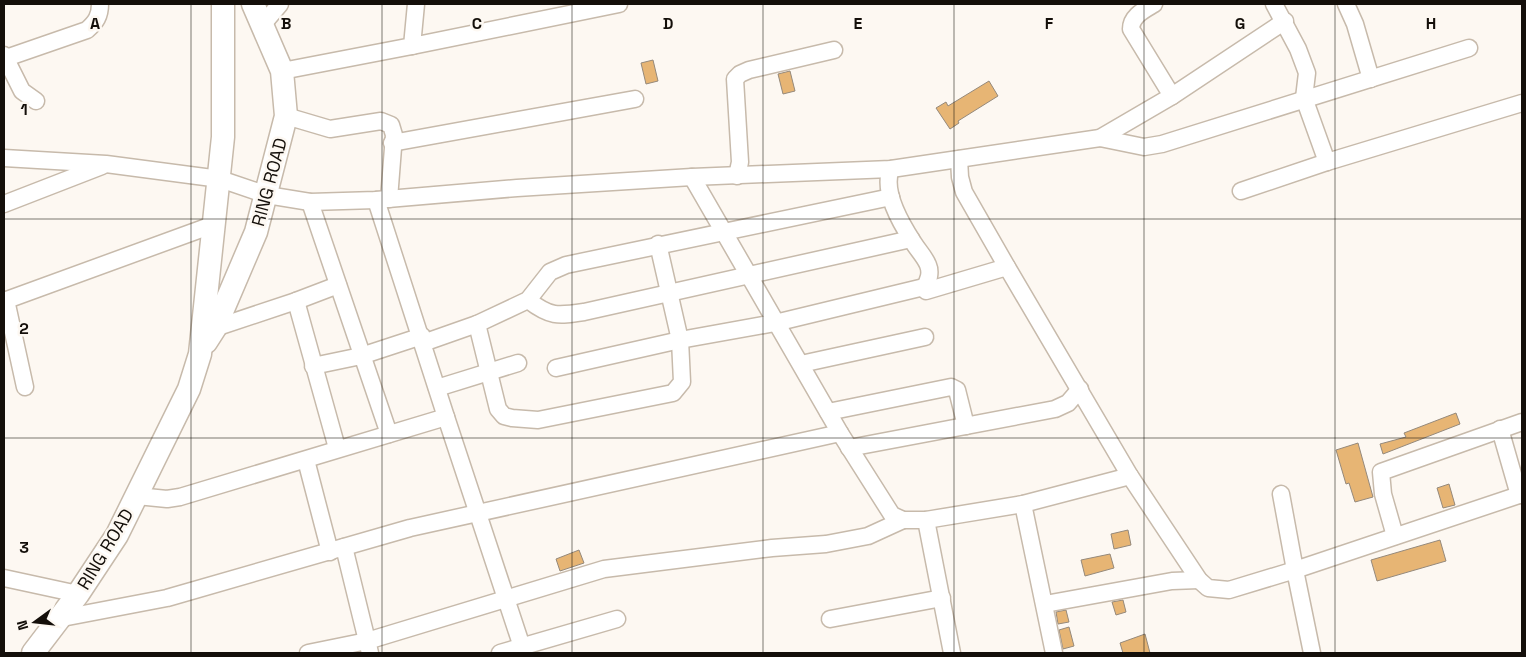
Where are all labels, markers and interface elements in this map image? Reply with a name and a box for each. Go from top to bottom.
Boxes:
text: A [90,13,100,34]
text: B [281,13,291,34]
text: C [472,13,482,34]
text: D [663,13,673,34]
text: E [854,13,863,34]
text: F [1045,13,1054,34]
text: G [1235,13,1245,34]
text: H [1426,13,1436,34]
text: 1 [20,99,28,120]
street label: RING ROAD [246,135,292,229]
text: 2 [19,318,29,339]
street label: RING ROAD [72,504,138,594]
text: 3 [19,537,29,558]
north arrow [10,597,60,647]
text: N [13,618,32,632]

